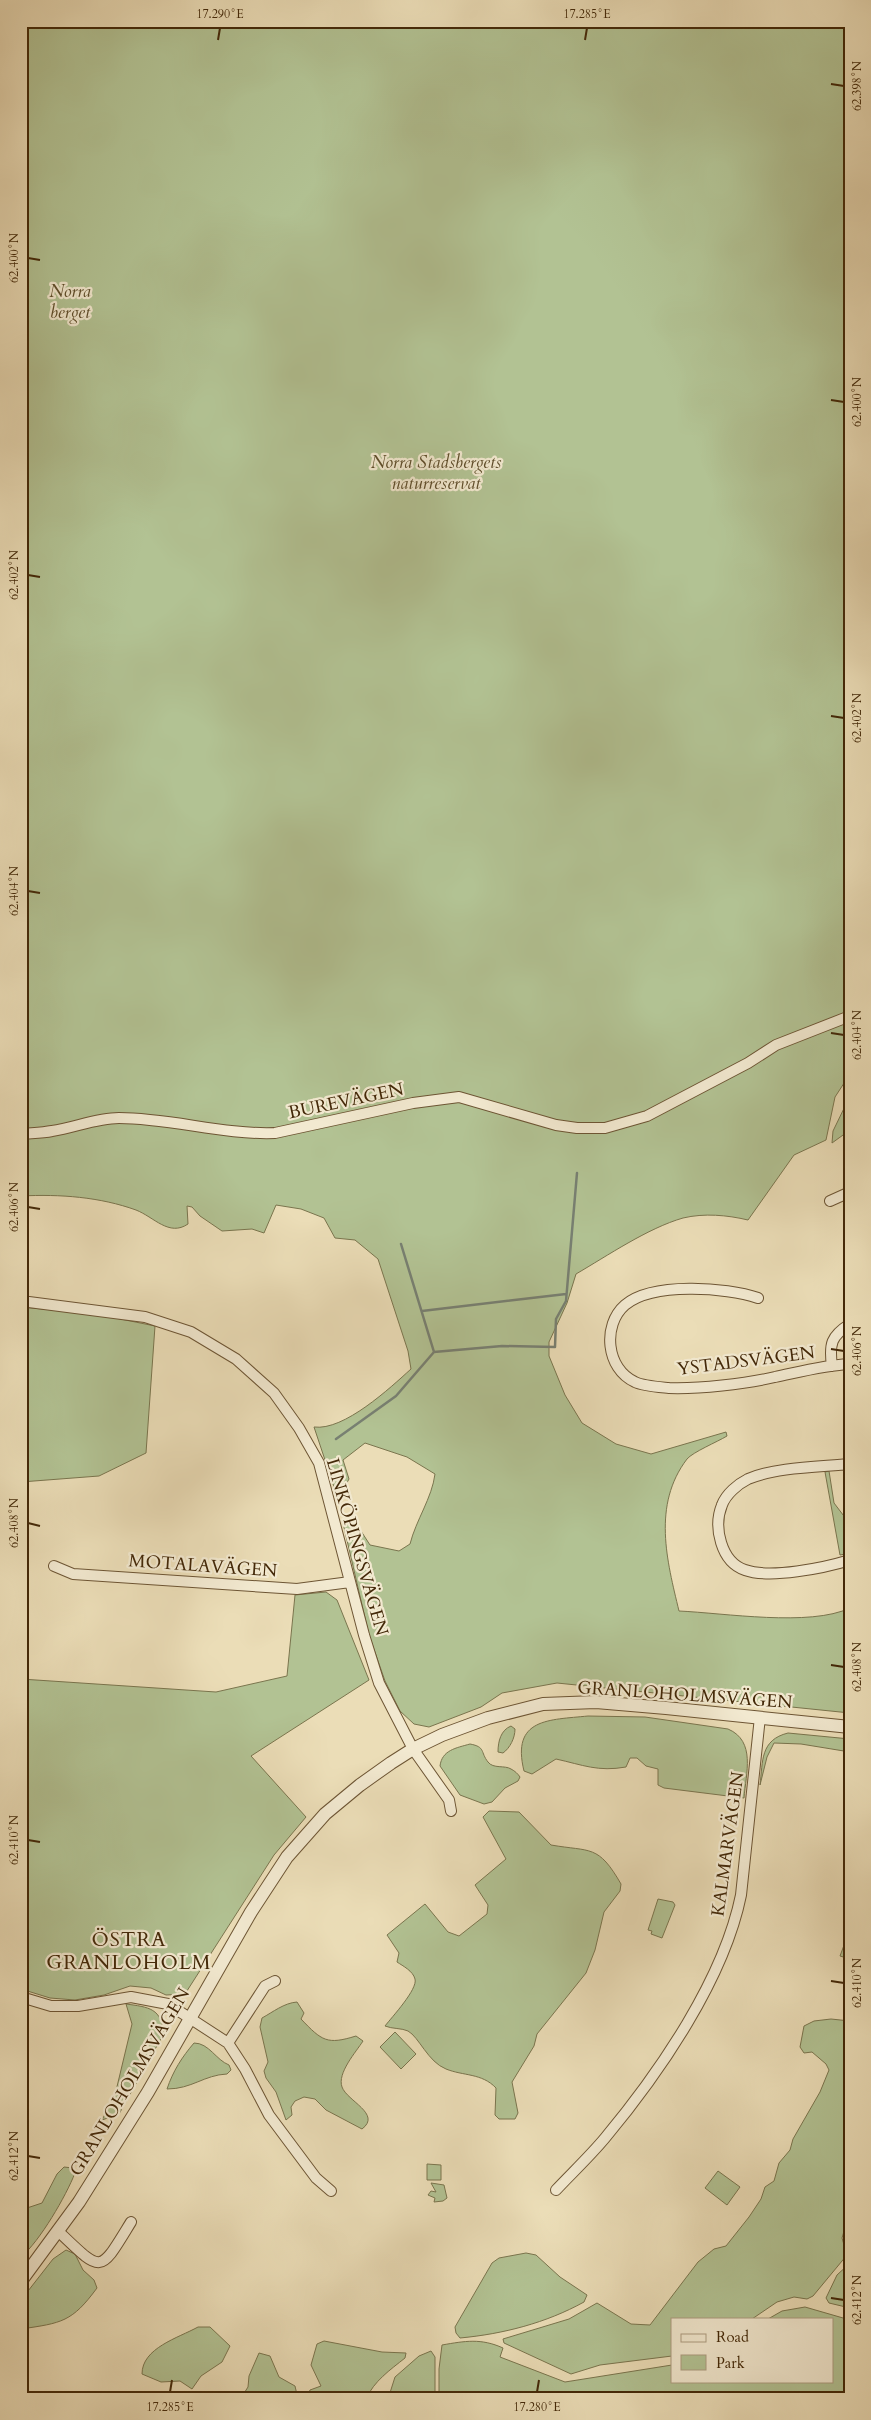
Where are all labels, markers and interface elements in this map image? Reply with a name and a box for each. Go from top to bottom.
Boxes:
text: 17.290°E [196,6,244,22]
text: 17.285°E [563,6,611,22]
text: 62.398°N [849,60,865,111]
text: 62.400°N [6,232,22,283]
park label: Norra berget [49,279,91,325]
text: 62.400°N [849,376,865,427]
park label: Norra Stadsbergets naturreservat [371,450,501,496]
text: 62.402°N [6,549,22,600]
text: 62.402°N [849,692,865,743]
text: 62.404°N [6,865,22,916]
text: 62.404°N [849,1009,865,1060]
street label: BUREVÄGEN [286,1076,407,1125]
text: 62.406°N [6,1181,22,1232]
text: 62.406°N [849,1325,865,1376]
street label: YSTADSVÄGEN [676,1340,817,1382]
street label: LINKÖPINGSVÄGEN [320,1455,394,1639]
text: 62.408°N [6,1497,22,1548]
street label: MOTALAVÄGEN [128,1548,279,1584]
text: 62.408°N [849,1641,865,1692]
street label: GRANLOHOLMSVÄGEN [577,1675,794,1715]
street label: KALMARVÄGEN [705,1769,751,1918]
text: 62.410°N [6,1814,22,1865]
district label: ÖSTRA GRANLOHOLM [46,1926,212,1976]
text: 62.410°N [849,1957,865,2008]
street label: GRANLOHOLMSVÄGEN [64,1983,197,2181]
text: 62.412°N [6,2130,22,2181]
text: 62.412°N [849,2274,865,2325]
legend [671,2318,834,2382]
text: Road [716,2327,749,2347]
text: Park [716,2353,745,2373]
text: 17.285°E [146,2399,194,2415]
text: 17.280°E [513,2399,561,2415]

